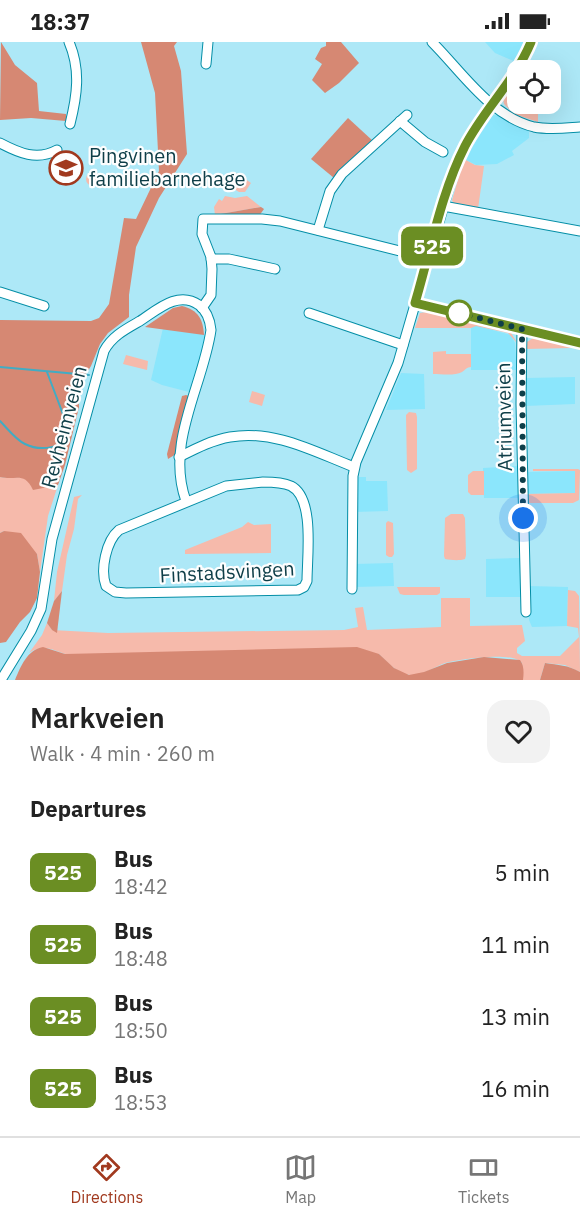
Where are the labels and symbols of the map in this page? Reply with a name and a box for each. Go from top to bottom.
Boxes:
place label: Pingvinen familiebarnehage [89,142,245,192]
school or university icon: Pingvinen familiebarnehage [48,150,84,186]
line badge: 525 [398,226,466,266]
unlabelled marker [446,300,472,326]
street label: Atriumveien [489,362,518,472]
street label: Revheimveien [34,363,93,491]
your location [508,503,538,533]
street label: Finstadsvingen [159,554,295,589]

